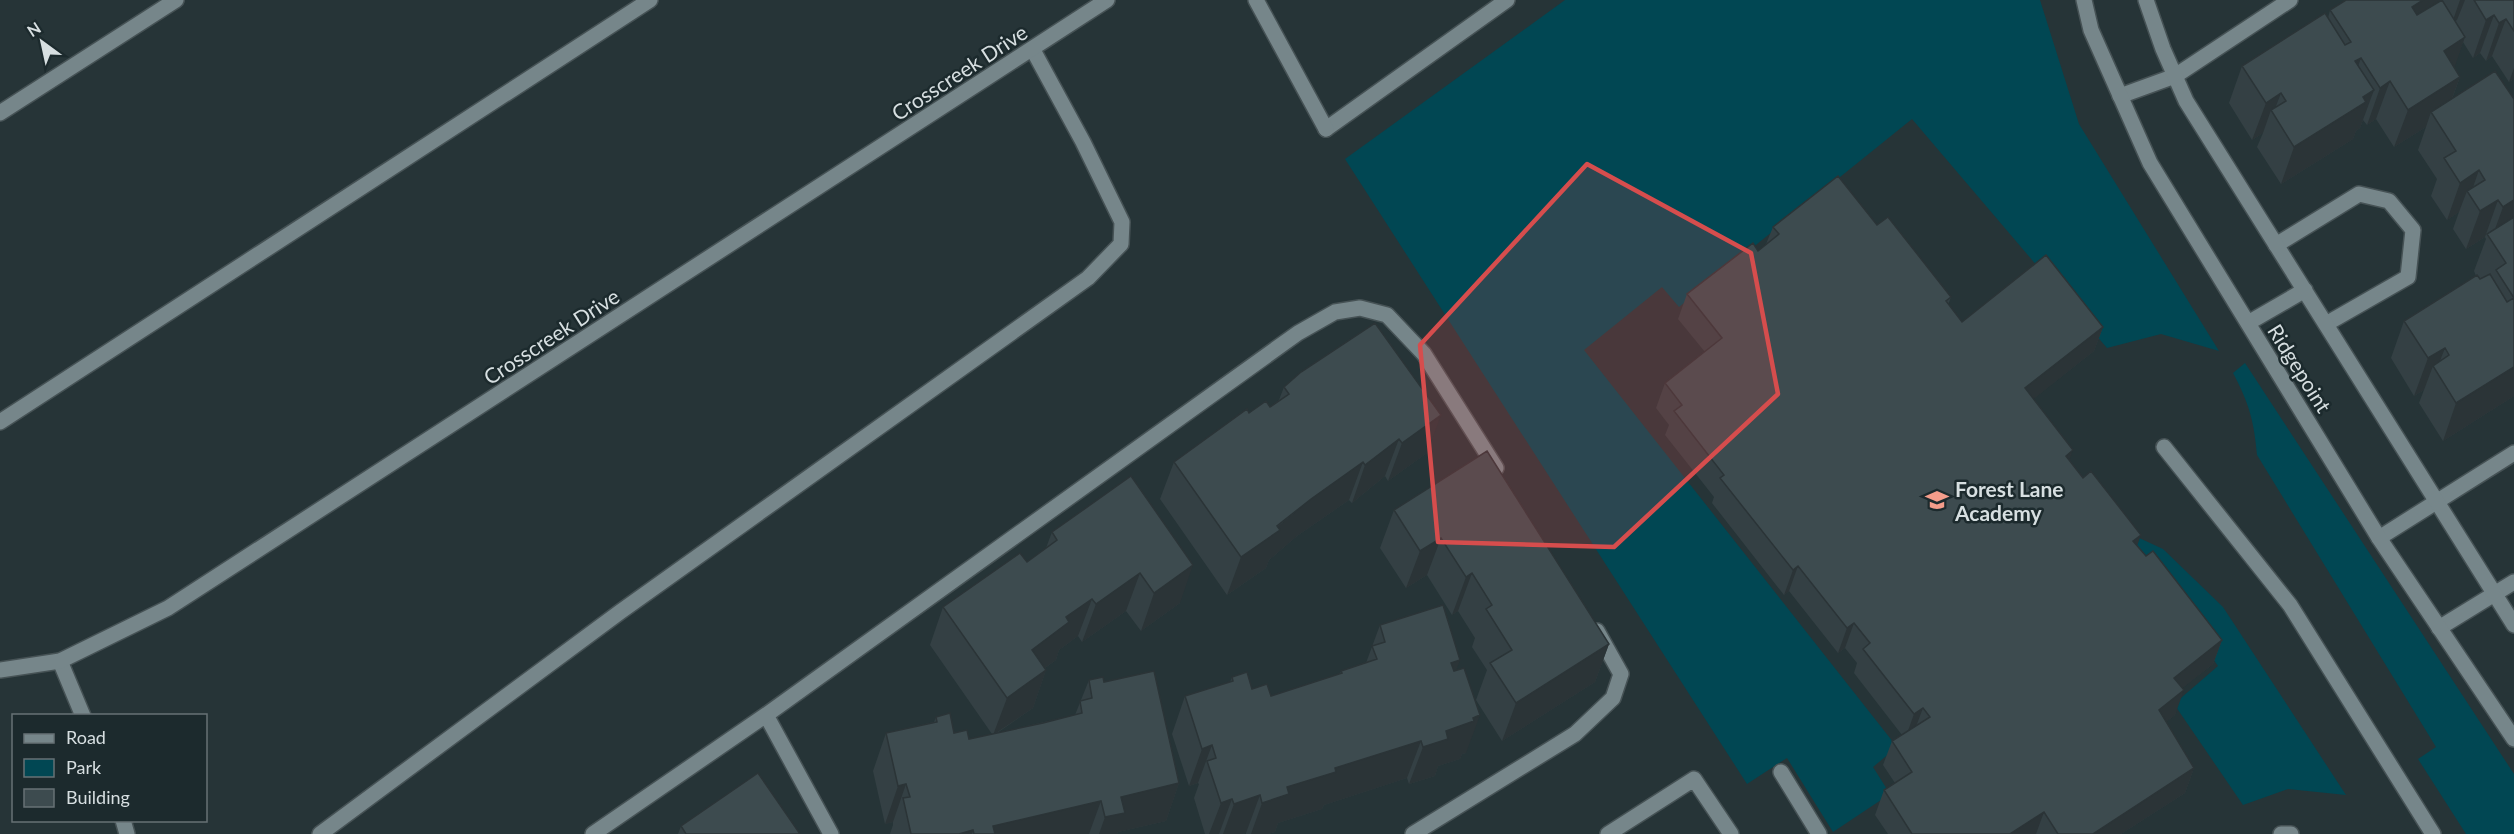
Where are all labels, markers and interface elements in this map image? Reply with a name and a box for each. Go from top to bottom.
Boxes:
north arrow [12,12,72,72]
text: N [23,18,44,40]
street label: Crosscreek Drive [886,19,1032,125]
street label: Crosscreek Drive [478,283,624,389]
street label: Ridgepoint [2263,319,2337,417]
place label: Forest Lane Academy [1954,476,2064,525]
school or university icon: Forest Lane Academy [1924,487,1950,513]
legend [12,714,207,822]
text: Road [66,726,106,748]
text: Park [66,756,102,778]
text: Building [66,786,130,808]

